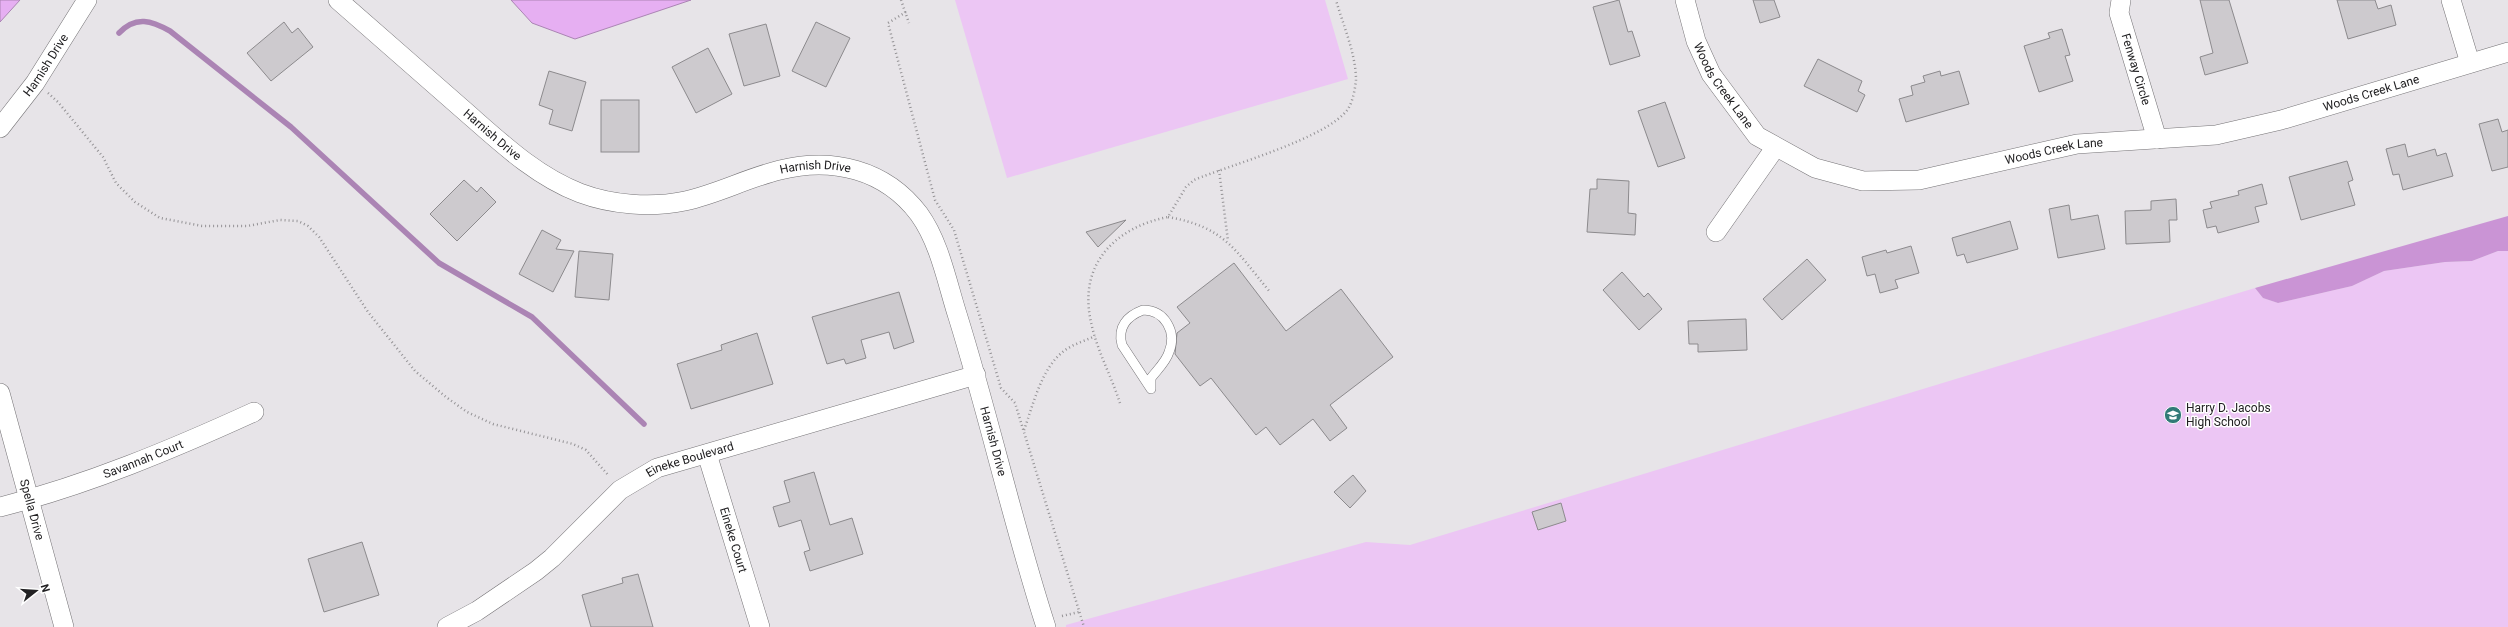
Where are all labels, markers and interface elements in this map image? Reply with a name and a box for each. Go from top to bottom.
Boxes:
street label: Harnish Drive [20,31,71,99]
street label: Fenway Circle [2119,32,2153,107]
street label: Woods Creek Lane [1691,41,1756,131]
street label: Woods Creek Lane [2321,72,2421,114]
street label: Harnish Drive [461,106,524,163]
street label: Woods Creek Lane [2003,135,2103,167]
street label: Harnish Drive [778,158,852,177]
place label: Harry D. Jacobs High School [2186,401,2271,429]
street label: Harnish Drive [977,405,1009,478]
school or university icon: Harry D. Jacobs High School [2163,405,2183,425]
street label: Savannah Court [101,437,185,481]
street label: Eineke Boulevard [643,439,735,480]
street label: Spella Drive [17,478,47,542]
street label: Eineke Court [717,506,750,575]
north arrow [16,571,56,611]
text: N [38,583,53,594]

